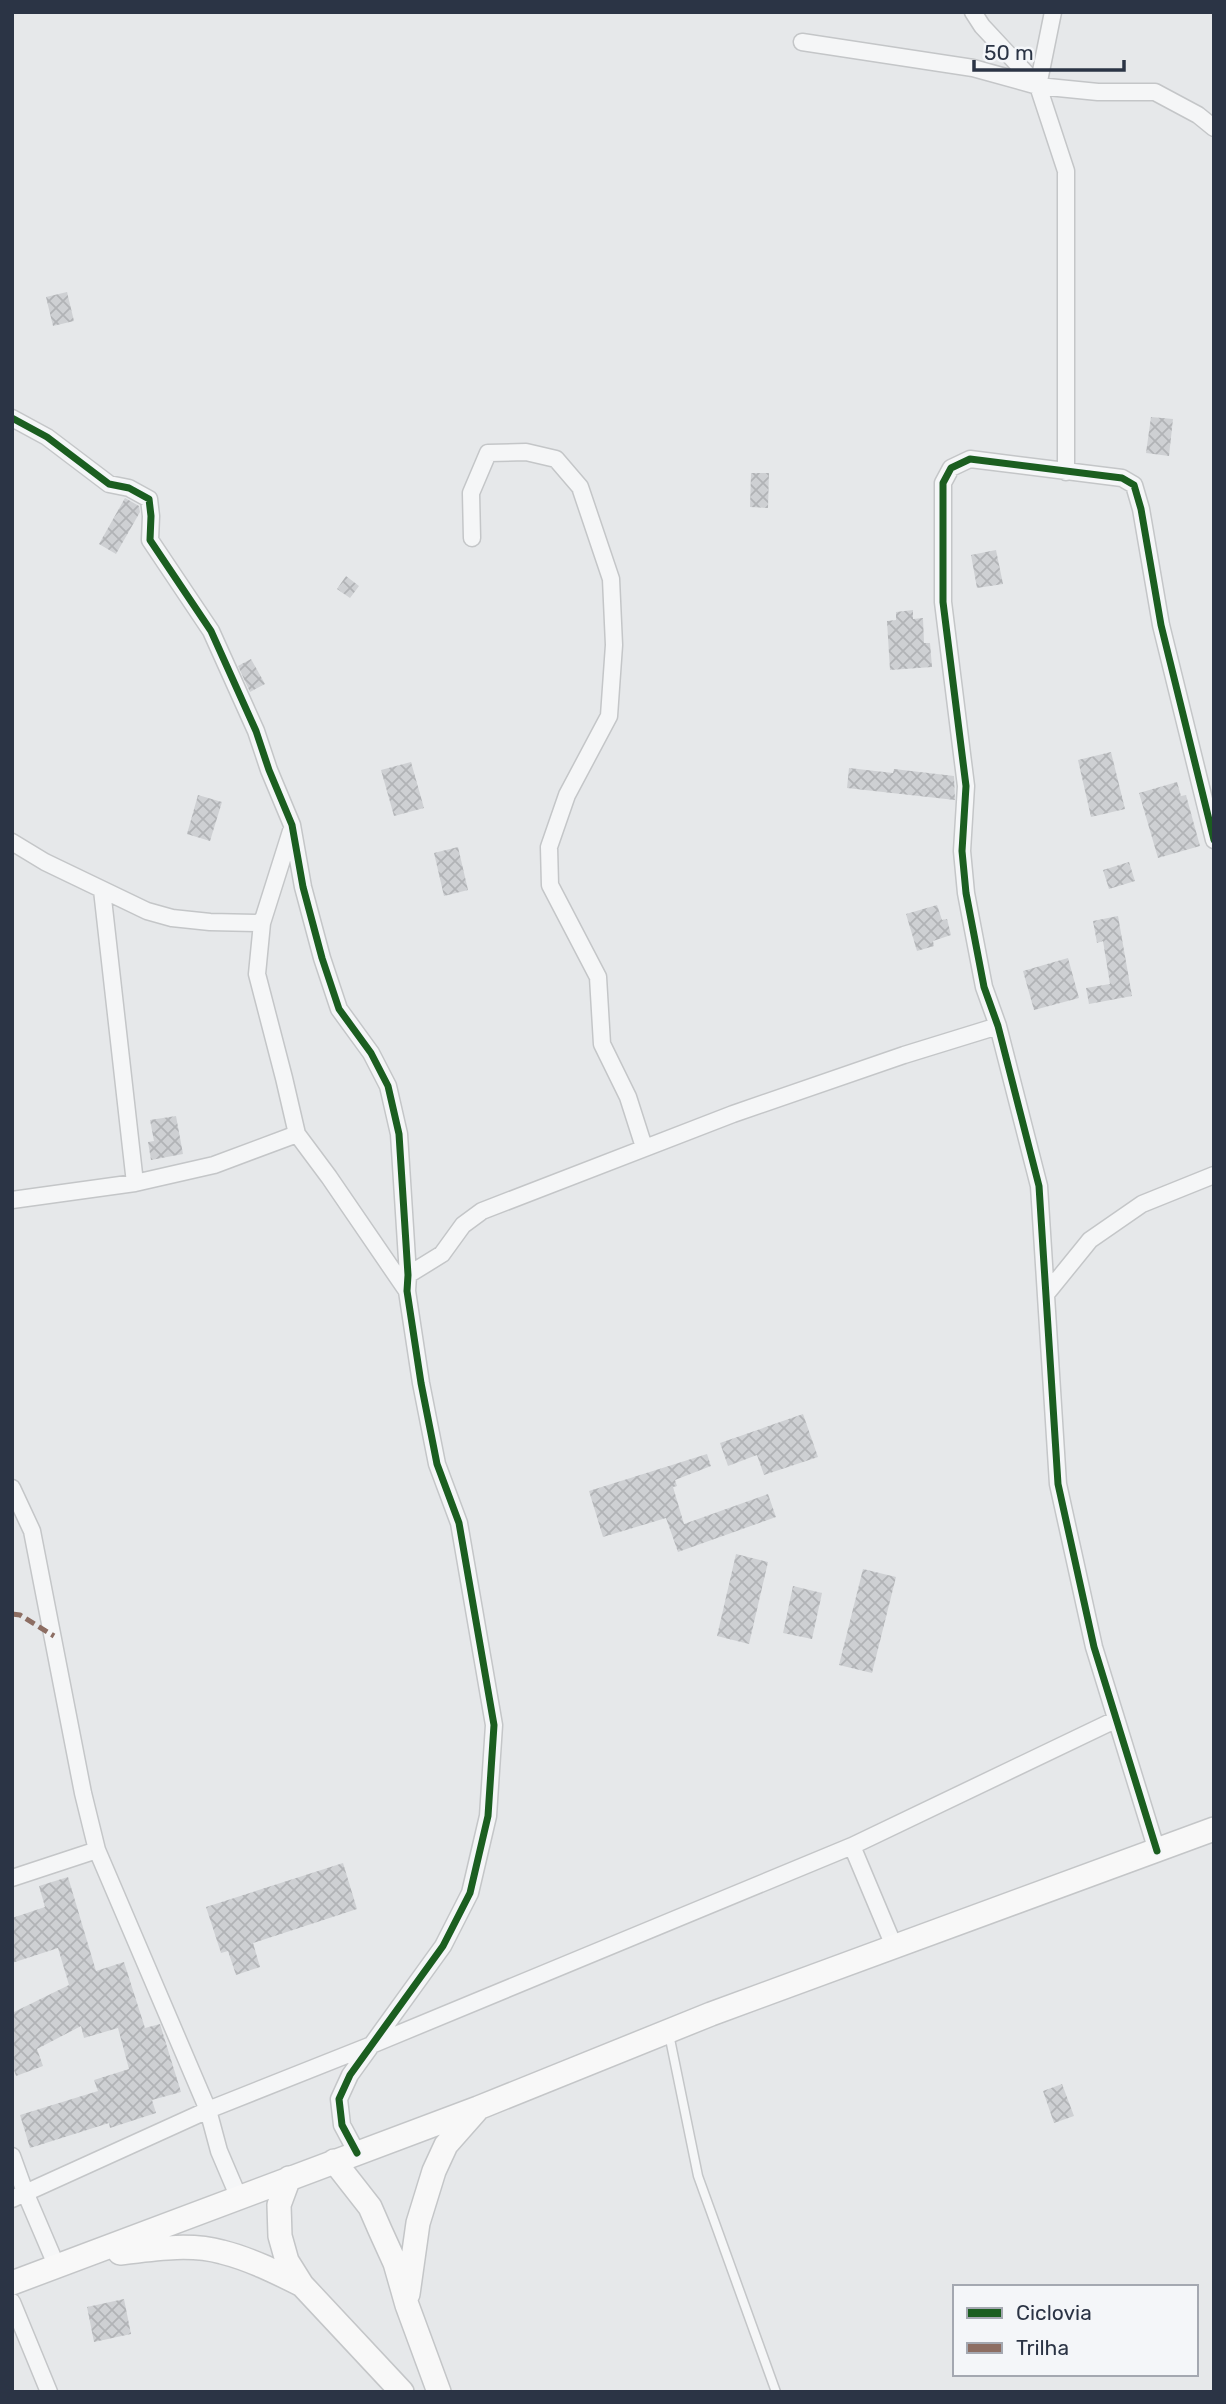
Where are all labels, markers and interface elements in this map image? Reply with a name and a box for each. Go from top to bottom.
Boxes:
scale bar [974,28,1124,72]
text: 50 m [984,40,1034,65]
legend [953,2285,1198,2376]
text: Ciclovia [1016,2300,1092,2325]
text: Trilha [1016,2335,1069,2360]

